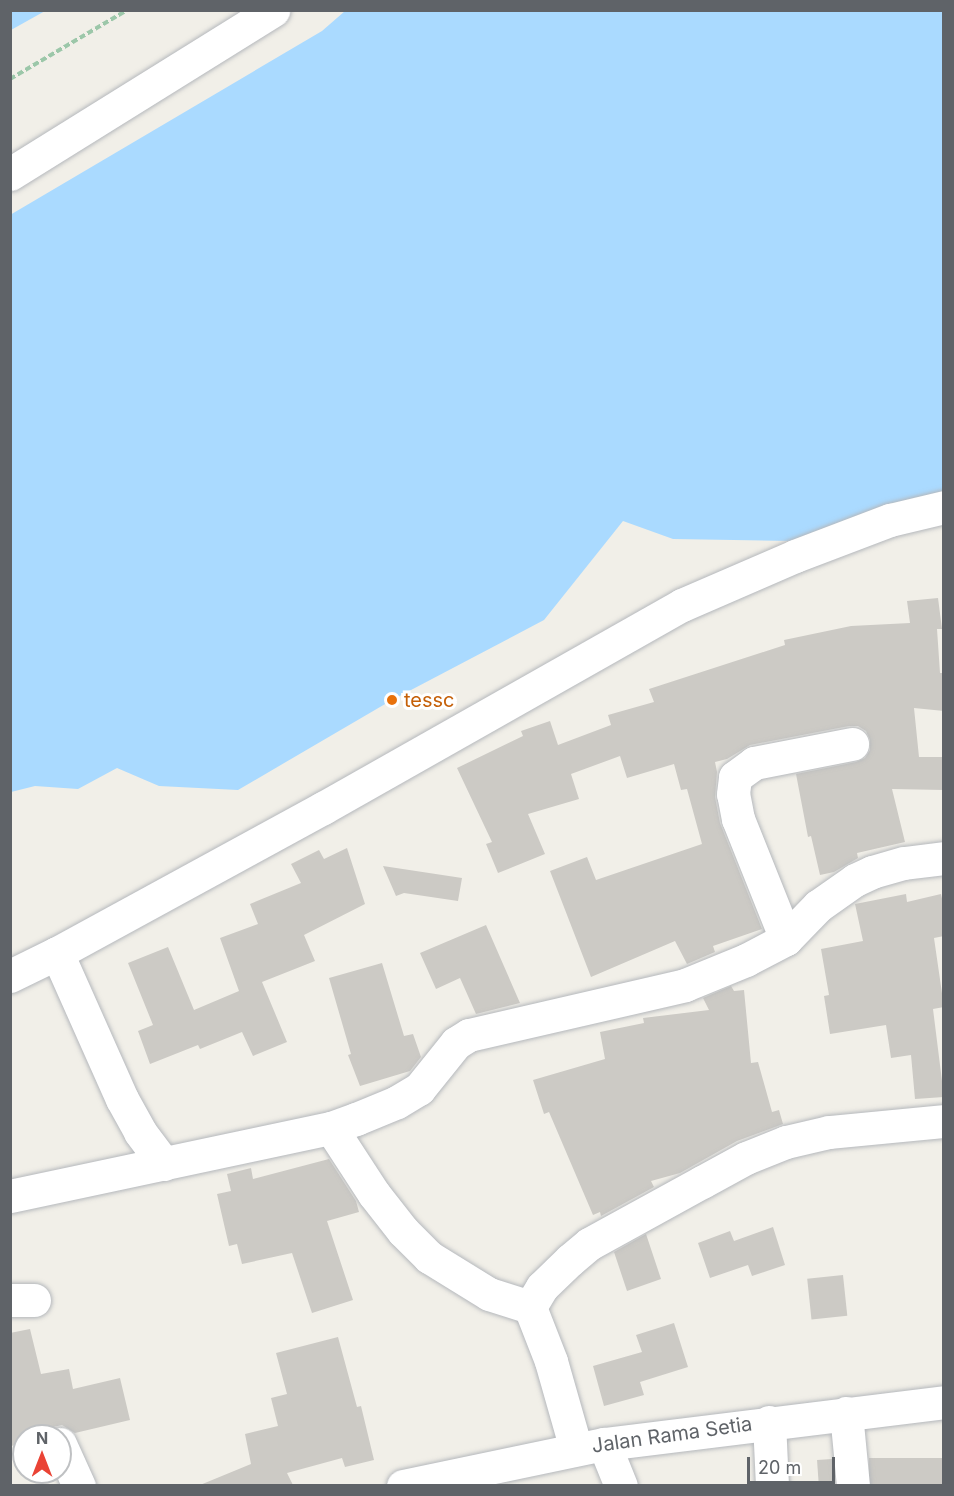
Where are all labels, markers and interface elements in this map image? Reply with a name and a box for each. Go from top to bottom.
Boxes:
place label: tessc [404,688,455,712]
marker: tessc [385,693,399,707]
street label: Jalan Rama Setia [590,1412,754,1458]
north arrow [12,1424,72,1484]
text: N [36,1428,48,1448]
scale bar [750,1445,838,1483]
text: 20 m [758,1457,801,1478]

